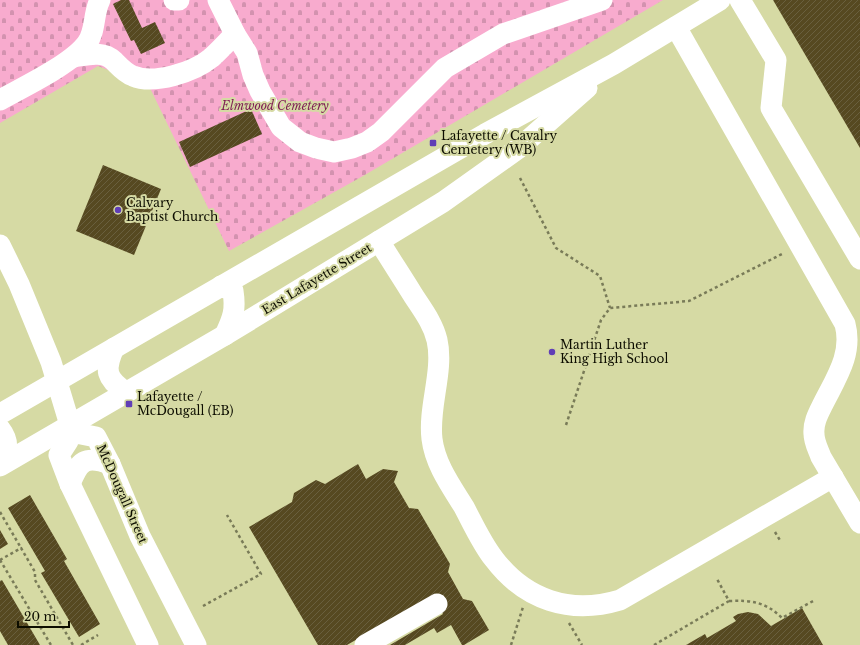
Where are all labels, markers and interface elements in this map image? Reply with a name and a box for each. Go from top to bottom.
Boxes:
park label: Elmwood Cemetery [220,98,330,113]
place label: Lafayette / Cavalry Cemetery (WB) [441,128,557,157]
marker: Lafayette / Cavalry Cemetery (WB) [428,138,438,148]
place label: Calvary Baptist Church [126,195,218,224]
marker: Calvary Baptist Church [113,205,123,215]
street label: East Lafayette Street [259,240,375,317]
place label: Martin Luther King High School [560,337,668,366]
marker: Martin Luther King High School [547,347,557,357]
place label: Lafayette / McDougall (EB) [137,389,233,418]
marker: Lafayette / McDougall (EB) [124,399,134,409]
street label: McDougall Street [94,442,151,546]
scale bar [18,603,69,629]
text: 20 m [24,609,56,624]

